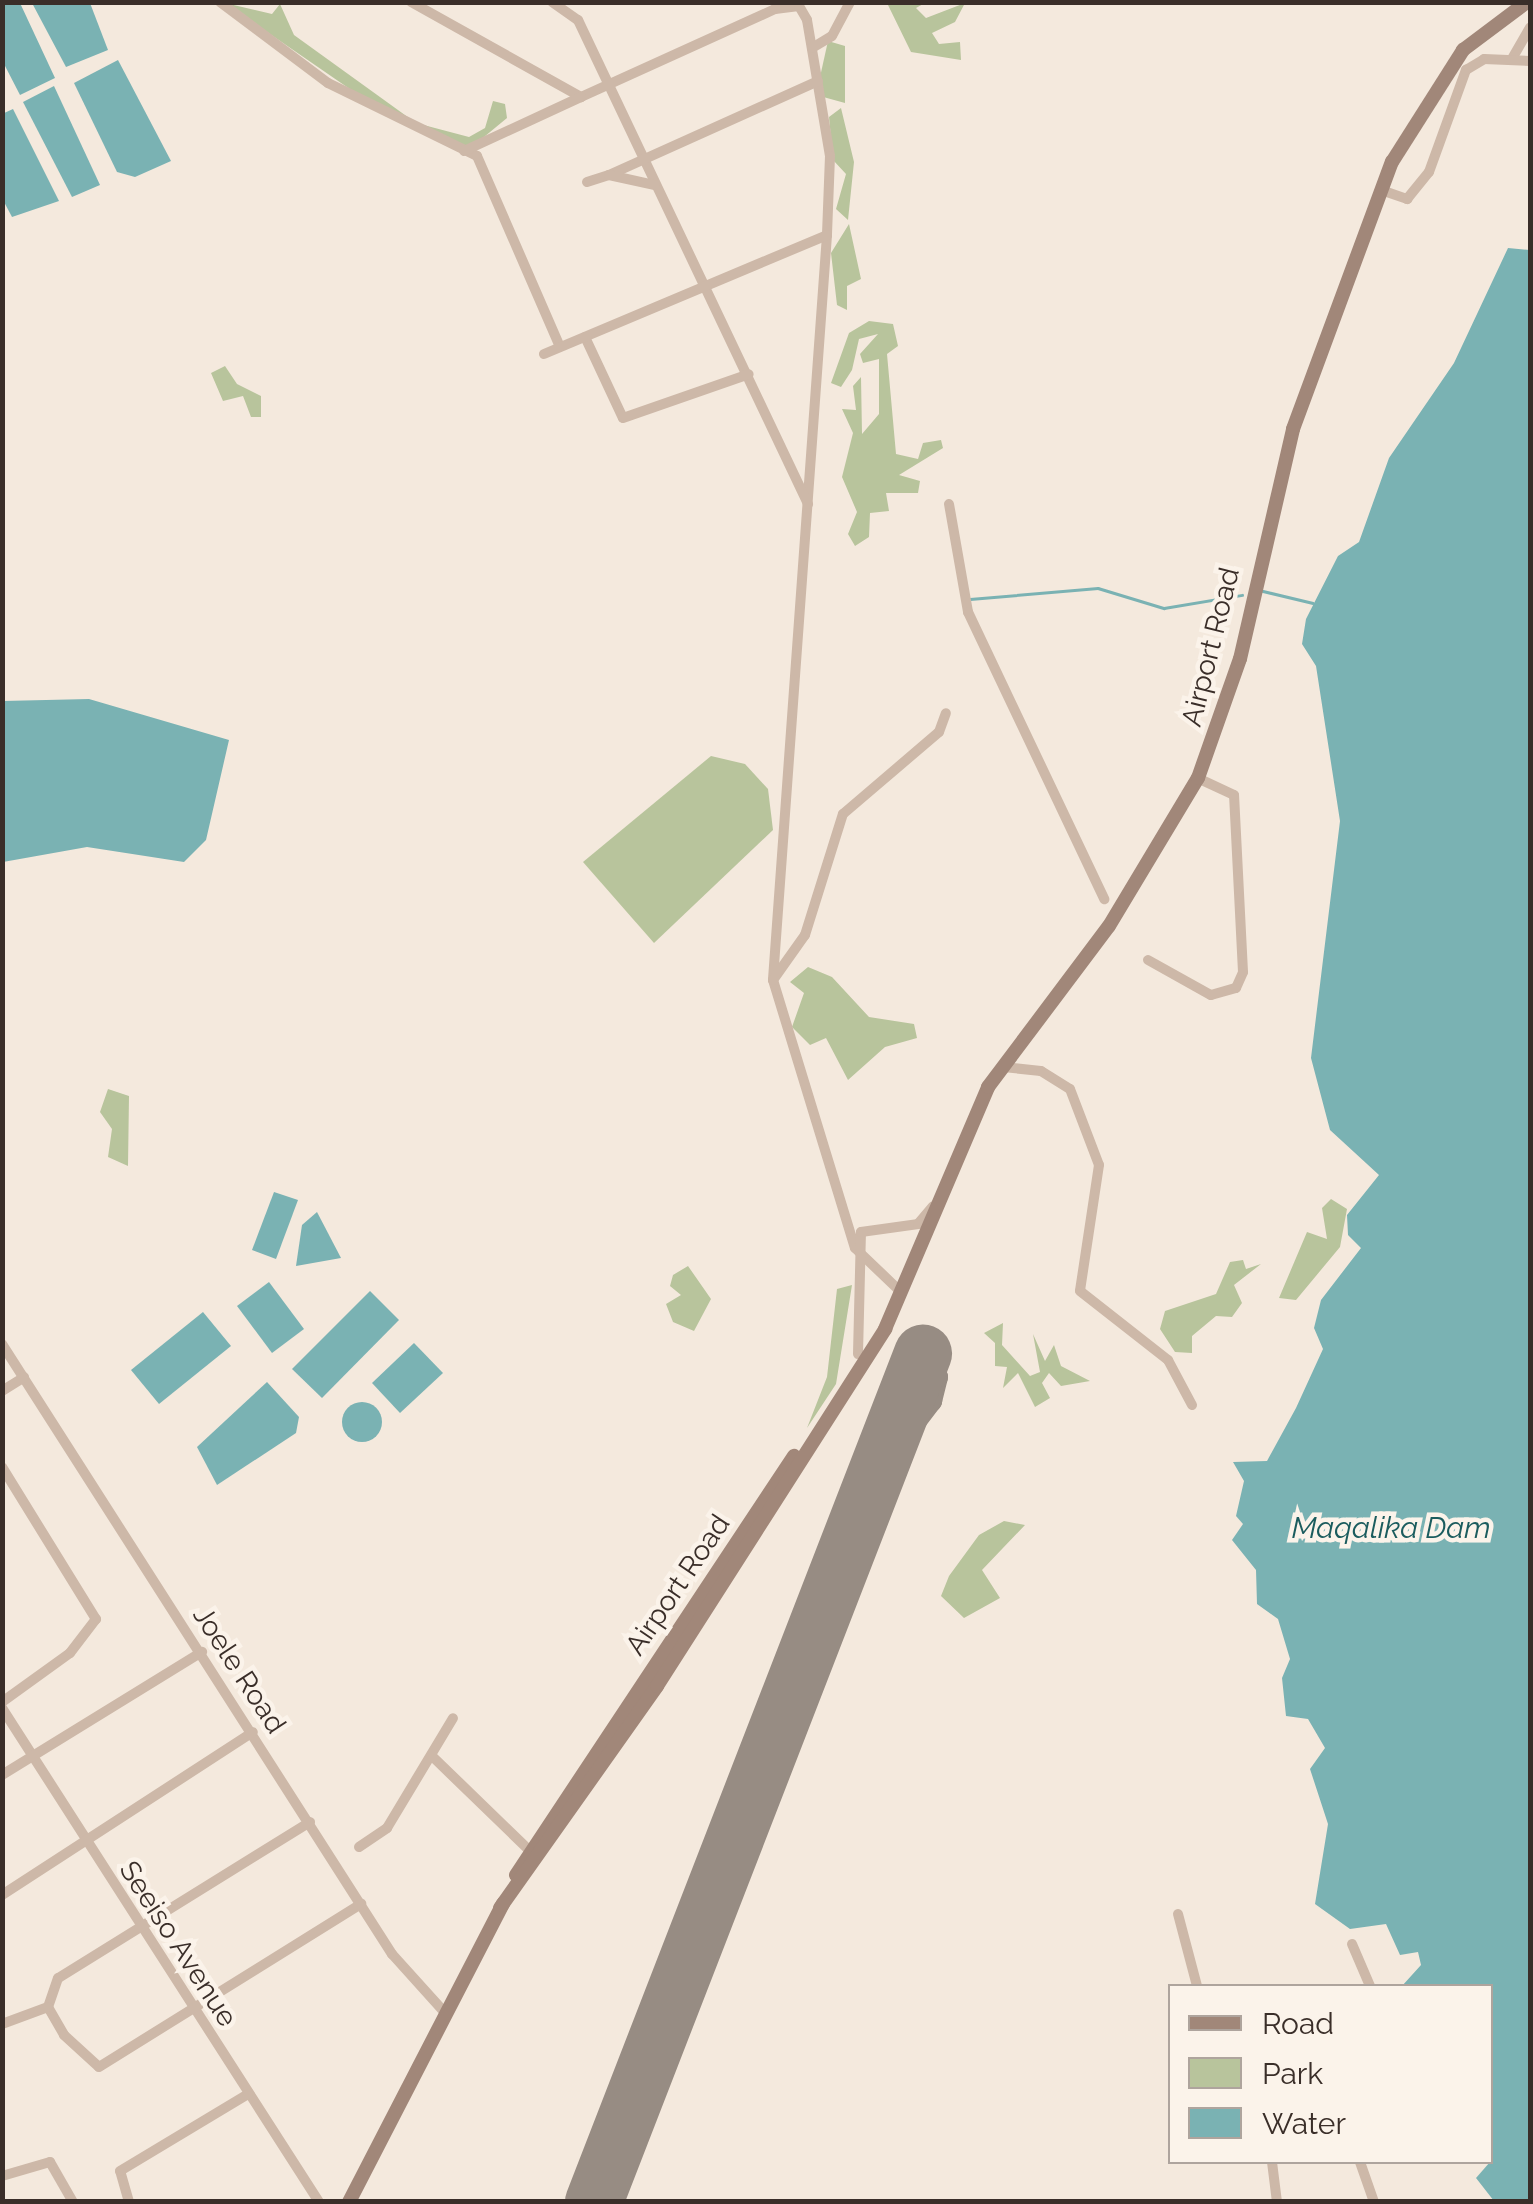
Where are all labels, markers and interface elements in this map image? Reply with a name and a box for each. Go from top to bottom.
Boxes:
street label: Airport Road [1175,564,1247,730]
street label: Airport Road [619,1508,737,1662]
water label: Maqalika Dam [1291,1510,1491,1546]
street label: Joele Road [186,1600,292,1740]
street label: Seeiso Avenue [112,1855,244,2033]
legend [1168,1984,1493,2164]
text: Road [1262,2006,1334,2041]
text: Park [1262,2056,1323,2091]
text: Water [1262,2106,1346,2141]

